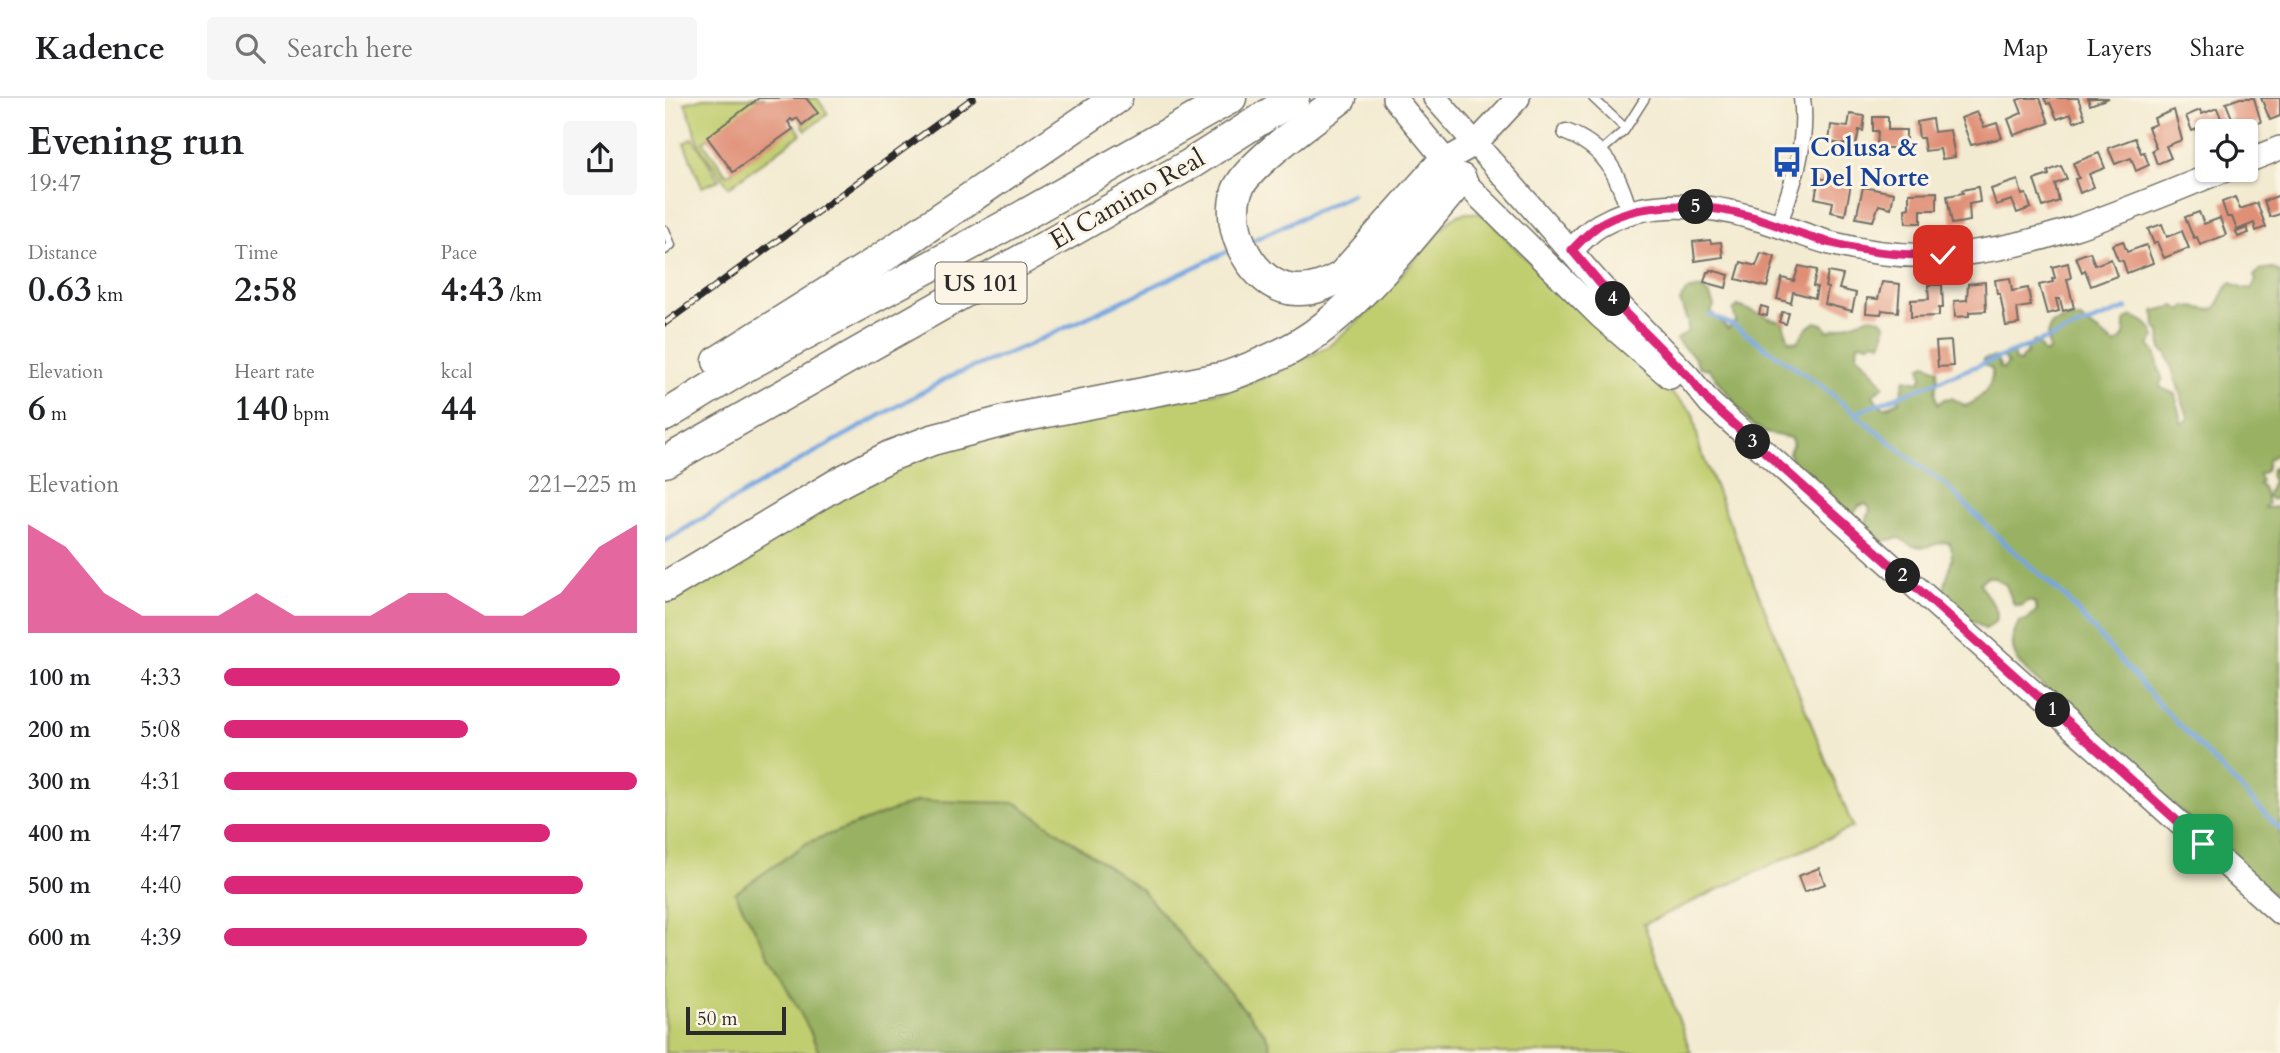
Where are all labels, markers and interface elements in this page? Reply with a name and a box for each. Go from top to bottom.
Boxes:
search box [207,17,697,80]
text: Kadence [35,26,165,71]
icon: search [231,29,269,67]
text: Search here [287,31,413,66]
text: Map [2003,32,2049,65]
text: Layers [2087,32,2152,65]
text: Share [2190,32,2245,65]
text: Evening run [28,116,244,168]
map controls [2195,119,2258,182]
button: locate [2195,119,2258,182]
button: share [563,121,637,195]
place label: Colusa & Del Norte [1810,130,1930,195]
street label: El Camino Real [1043,140,1211,258]
bus stop icon: Colusa & Del Norte [1770,145,1804,179]
text: 19:47 [28,168,81,199]
pin: 5 [1679,190,1713,224]
text: 5 [1691,193,1700,219]
pin [1913,225,1973,285]
icon: check [1924,236,1962,274]
text: Distance [28,240,97,266]
text: Time [234,240,278,266]
text: Pace [441,240,477,266]
road number: US 101 [935,262,1027,303]
text: 0.63 [28,266,92,314]
text: 2:58 [234,266,298,314]
text: 4:43 [441,266,505,314]
text: km [92,282,123,308]
text: /km [505,282,542,308]
pin: 4 [1595,282,1630,316]
text: 4 [1608,285,1617,311]
text: Elevation [28,359,103,385]
text: Heart rate [234,359,315,385]
text: kcal [441,359,473,385]
text: 6 [28,385,46,433]
text: 140 [234,385,288,433]
text: 44 [441,385,477,433]
text: m [46,401,67,427]
text: bpm [288,401,330,427]
pin: 3 [1735,424,1771,460]
text: 3 [1748,428,1757,454]
text: Elevation [28,469,119,500]
text: 221–225 m [528,469,637,500]
pin: 2 [1885,559,1921,594]
text: 2 [1898,562,1907,588]
text: 100 m [28,662,91,693]
text: 4:33 [140,662,181,693]
pin: 1 [2035,692,2071,728]
text: 1 [2048,696,2057,722]
text: 200 m [28,714,91,745]
text: 5:08 [140,714,181,745]
text: 300 m [28,766,91,797]
text: 4:31 [140,766,181,797]
pin [2173,814,2233,874]
text: 400 m [28,818,91,849]
text: 4:47 [140,818,181,849]
icon: arrive [2184,825,2222,863]
text: 500 m [28,870,91,901]
text: 4:40 [140,870,181,901]
text: 600 m [28,922,91,953]
text: 4:39 [140,922,181,953]
scale bar [686,1004,786,1036]
text: 50 m [697,1006,738,1032]

